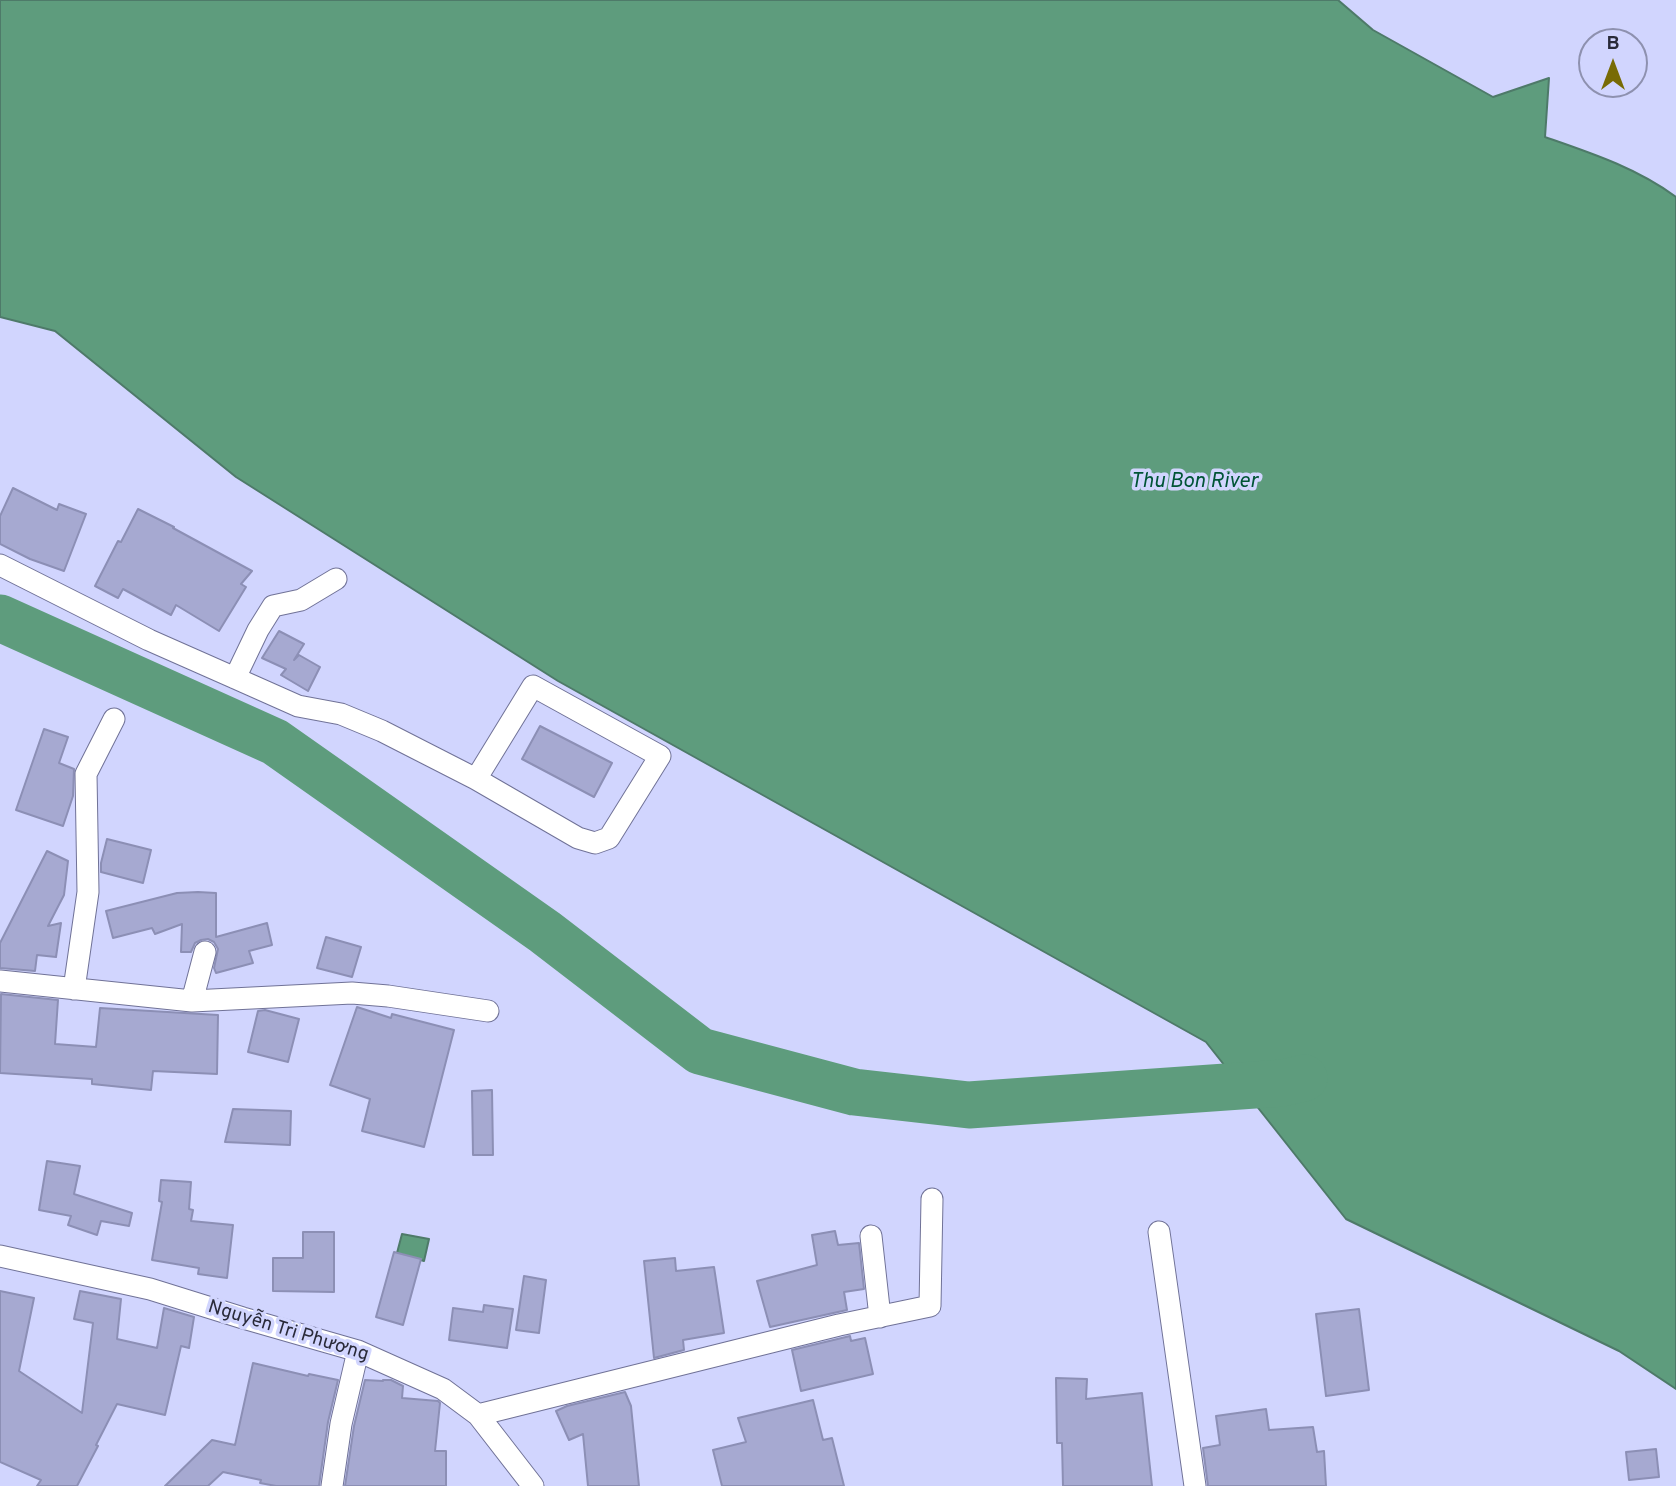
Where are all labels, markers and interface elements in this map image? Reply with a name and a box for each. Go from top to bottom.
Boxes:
north arrow [1578,28,1648,98]
text: B [1606,32,1620,56]
water label: Thu Bon River [1130,470,1258,496]
street label: Nguyễn Tri Phương [205,1297,371,1367]

